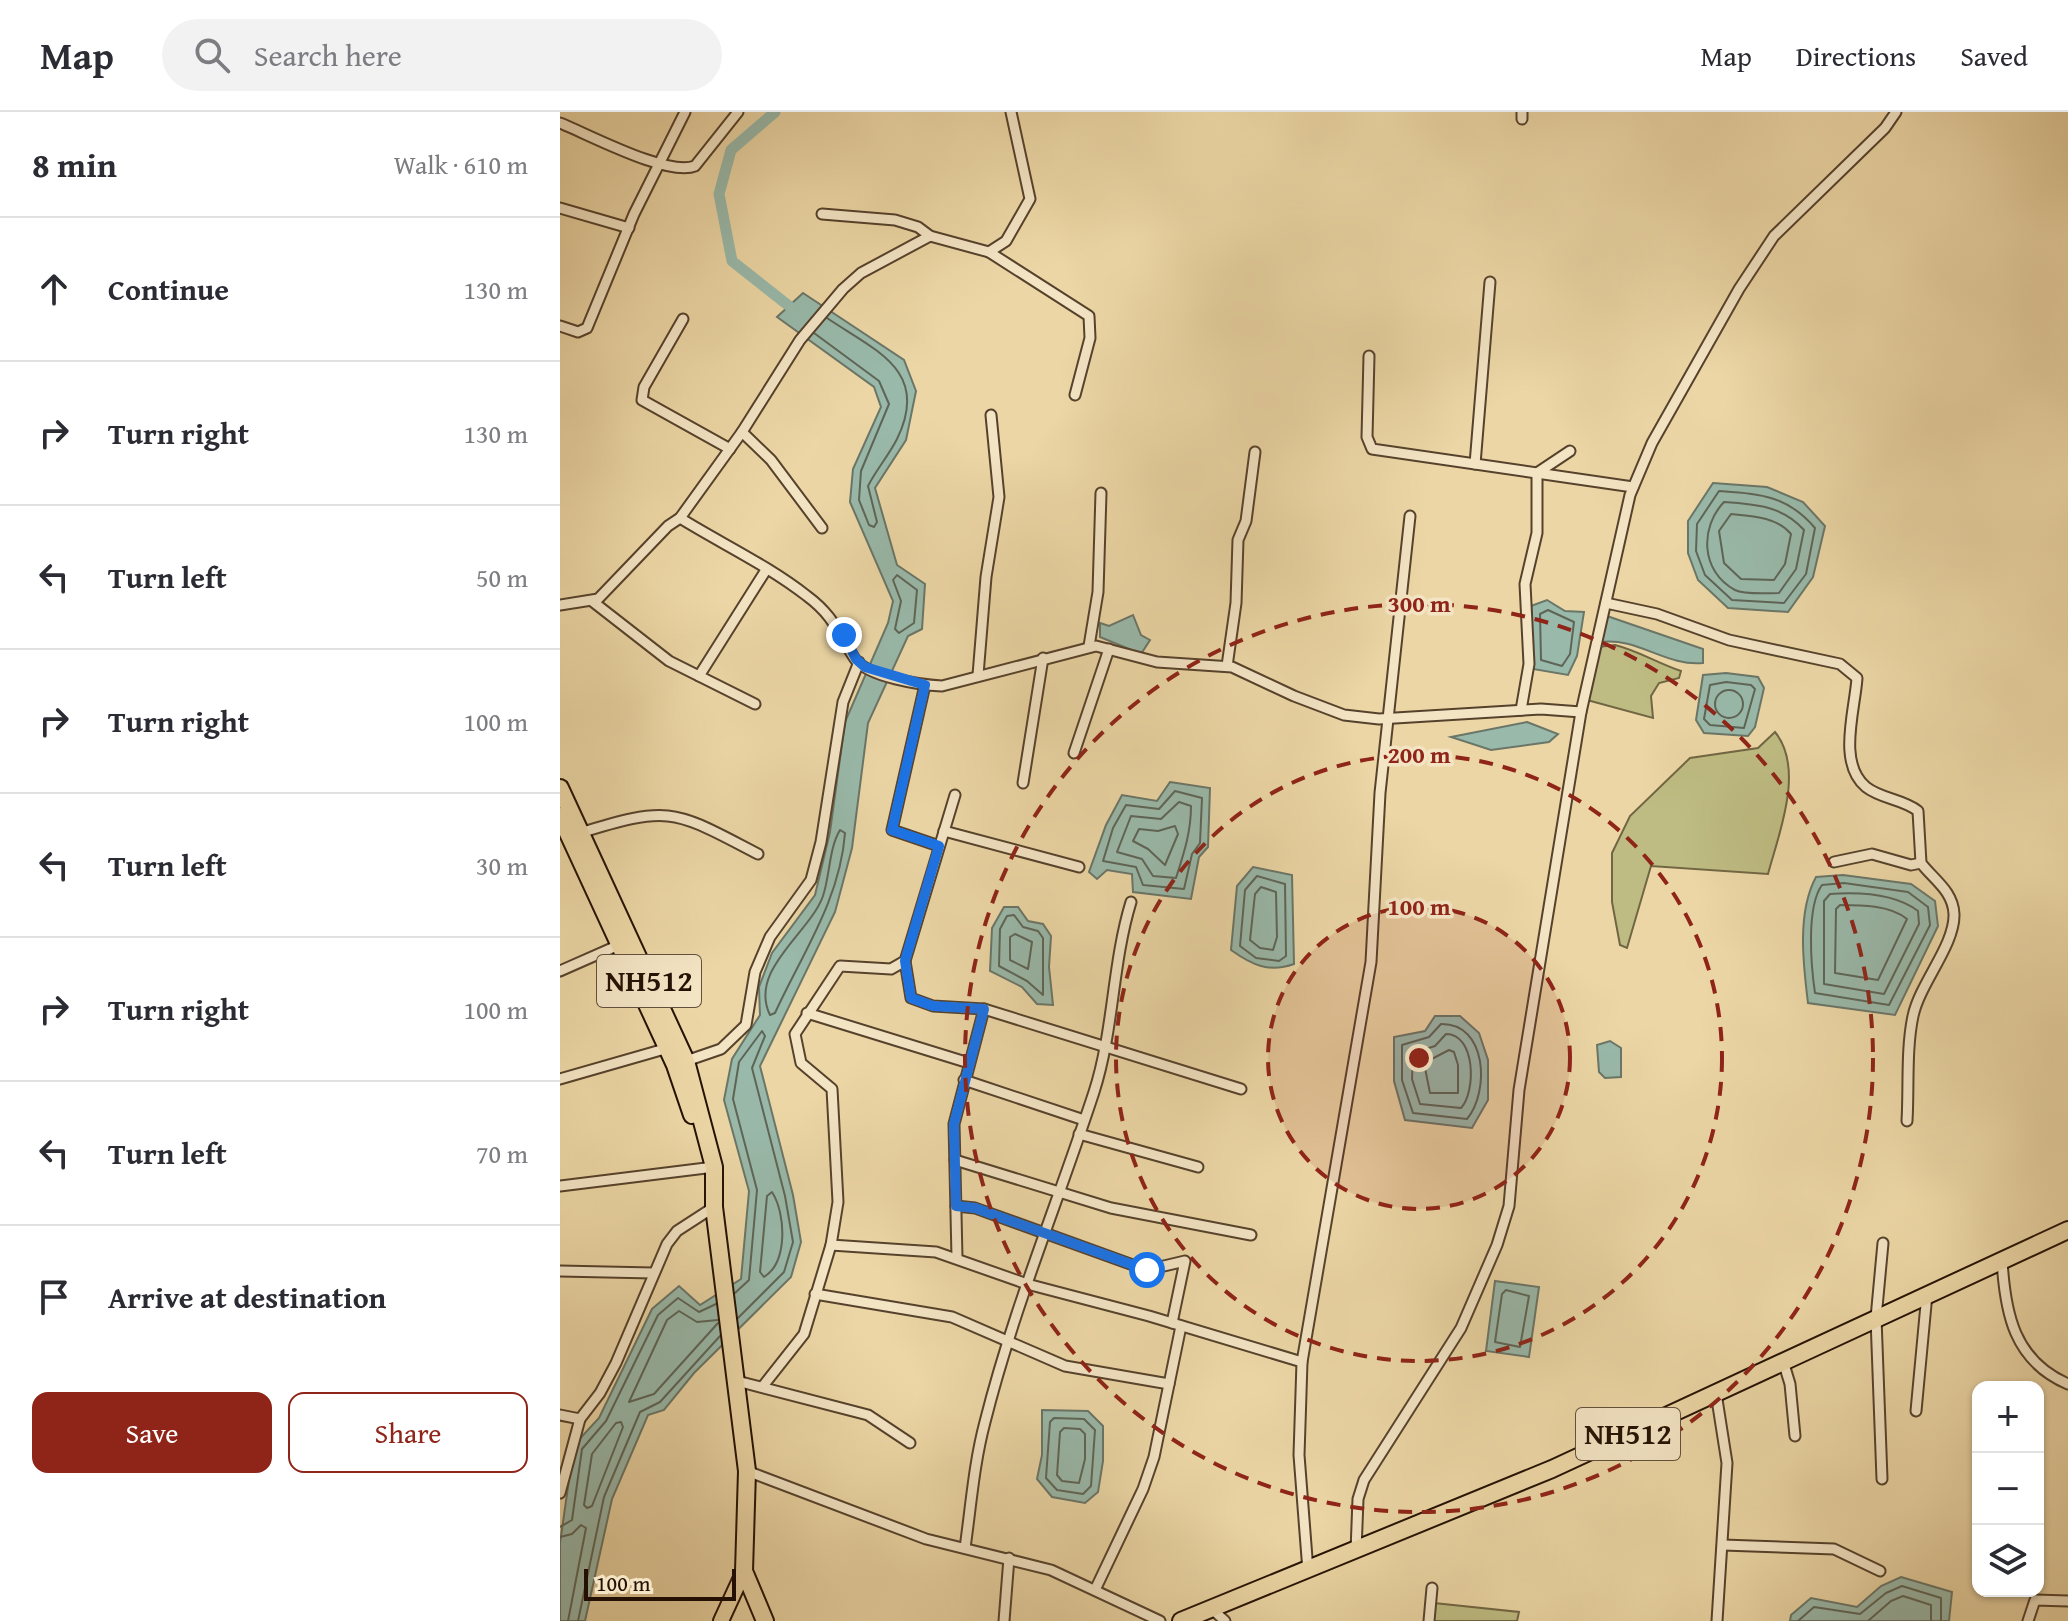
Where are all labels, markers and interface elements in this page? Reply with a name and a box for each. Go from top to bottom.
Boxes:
search box [162,19,722,91]
text: Map [40,27,114,83]
icon: search [190,33,234,77]
text: Search here [254,33,402,77]
text: Map [1700,35,1752,76]
text: Directions [1796,35,1916,76]
text: Saved [1960,35,2028,76]
text: 8 min [32,140,117,189]
text: Walk · 610 m [394,145,528,184]
icon: ahead [32,267,76,311]
text: Continue [108,267,229,311]
text: 130 m [463,270,528,309]
icon: right [32,411,76,455]
text: Turn right [108,411,249,455]
text: 130 m [463,414,528,453]
icon: left [32,555,76,599]
text: Turn left [108,555,227,599]
text: 50 m [476,558,528,597]
text: 300 m [1387,586,1451,621]
route end [826,617,862,653]
icon: right [32,699,76,743]
text: Turn right [108,699,249,743]
text: 100 m [463,702,528,741]
text: 200 m [1387,737,1451,772]
icon: left [32,843,76,887]
text: Turn left [108,843,227,887]
text: 30 m [476,846,528,885]
text: 100 m [1387,889,1451,924]
road number: NH512 [597,955,701,1007]
icon: right [32,987,76,1031]
text: Turn right [108,987,249,1031]
text: 100 m [463,990,528,1029]
centre of rings [1405,1044,1433,1072]
icon: left [32,1131,76,1175]
text: Turn left [108,1131,227,1175]
text: 70 m [476,1134,528,1173]
route start [1129,1252,1165,1288]
icon: arrive [32,1275,76,1319]
text: Arrive at destination [108,1275,386,1319]
map controls [1972,1381,2044,1597]
button: + [1972,1381,2044,1453]
button: Save [32,1392,272,1473]
button: Share [288,1392,528,1473]
road number: NH512 [1576,1408,1680,1460]
button: − [1972,1453,2044,1525]
button: layers [1972,1525,2044,1597]
scale bar [584,1565,736,1601]
text: 100 m [596,1567,651,1599]

